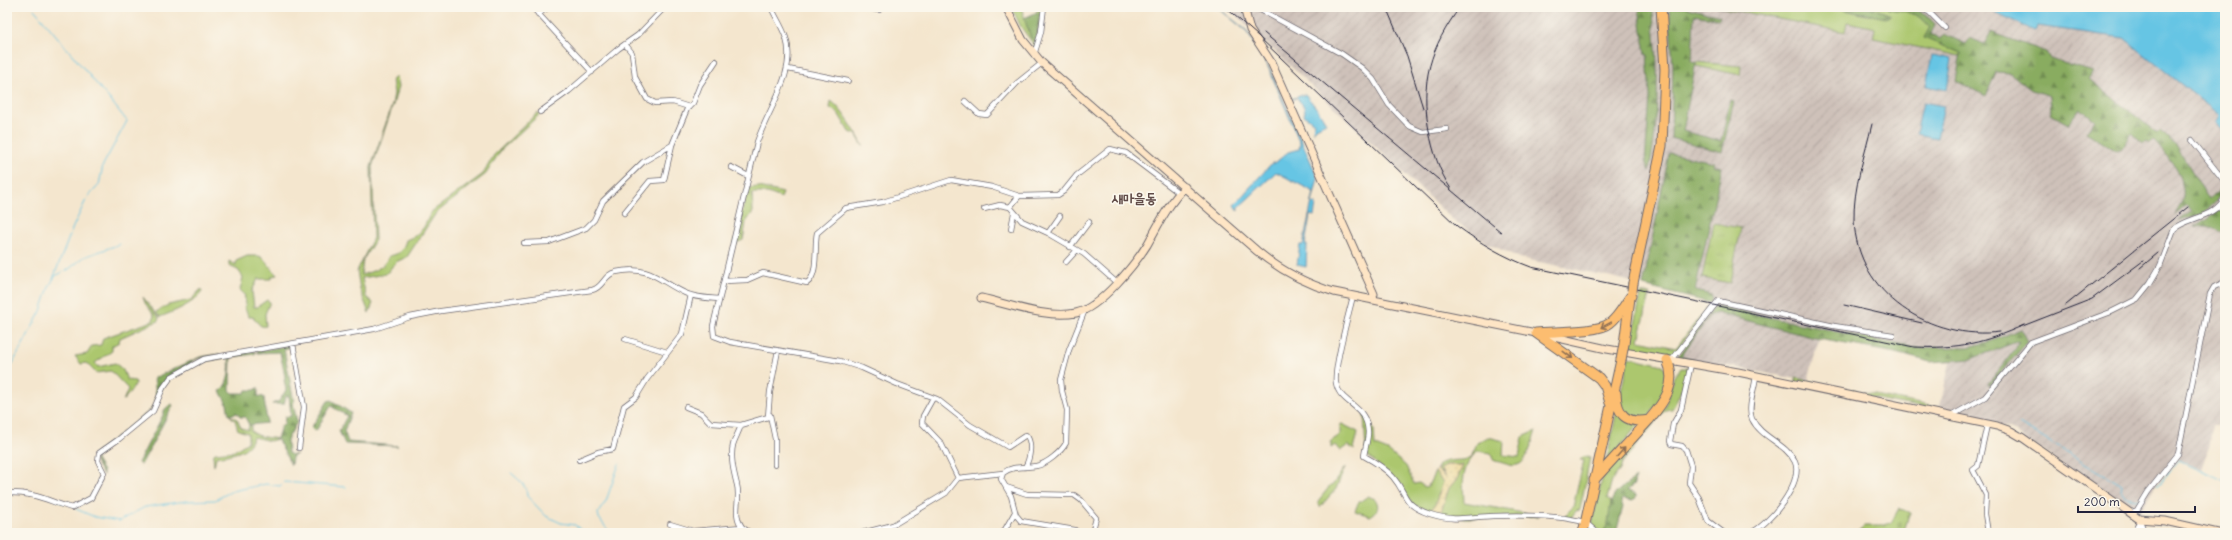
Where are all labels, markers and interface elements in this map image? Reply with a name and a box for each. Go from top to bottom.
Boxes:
district label: 새마을동 [1111,189,1157,207]
one-way arrow [1600,322,1612,329]
one-way arrow [1562,351,1573,359]
one-way arrow [1617,447,1626,457]
scale bar [2078,488,2195,514]
text: 200 m [2084,494,2120,509]

